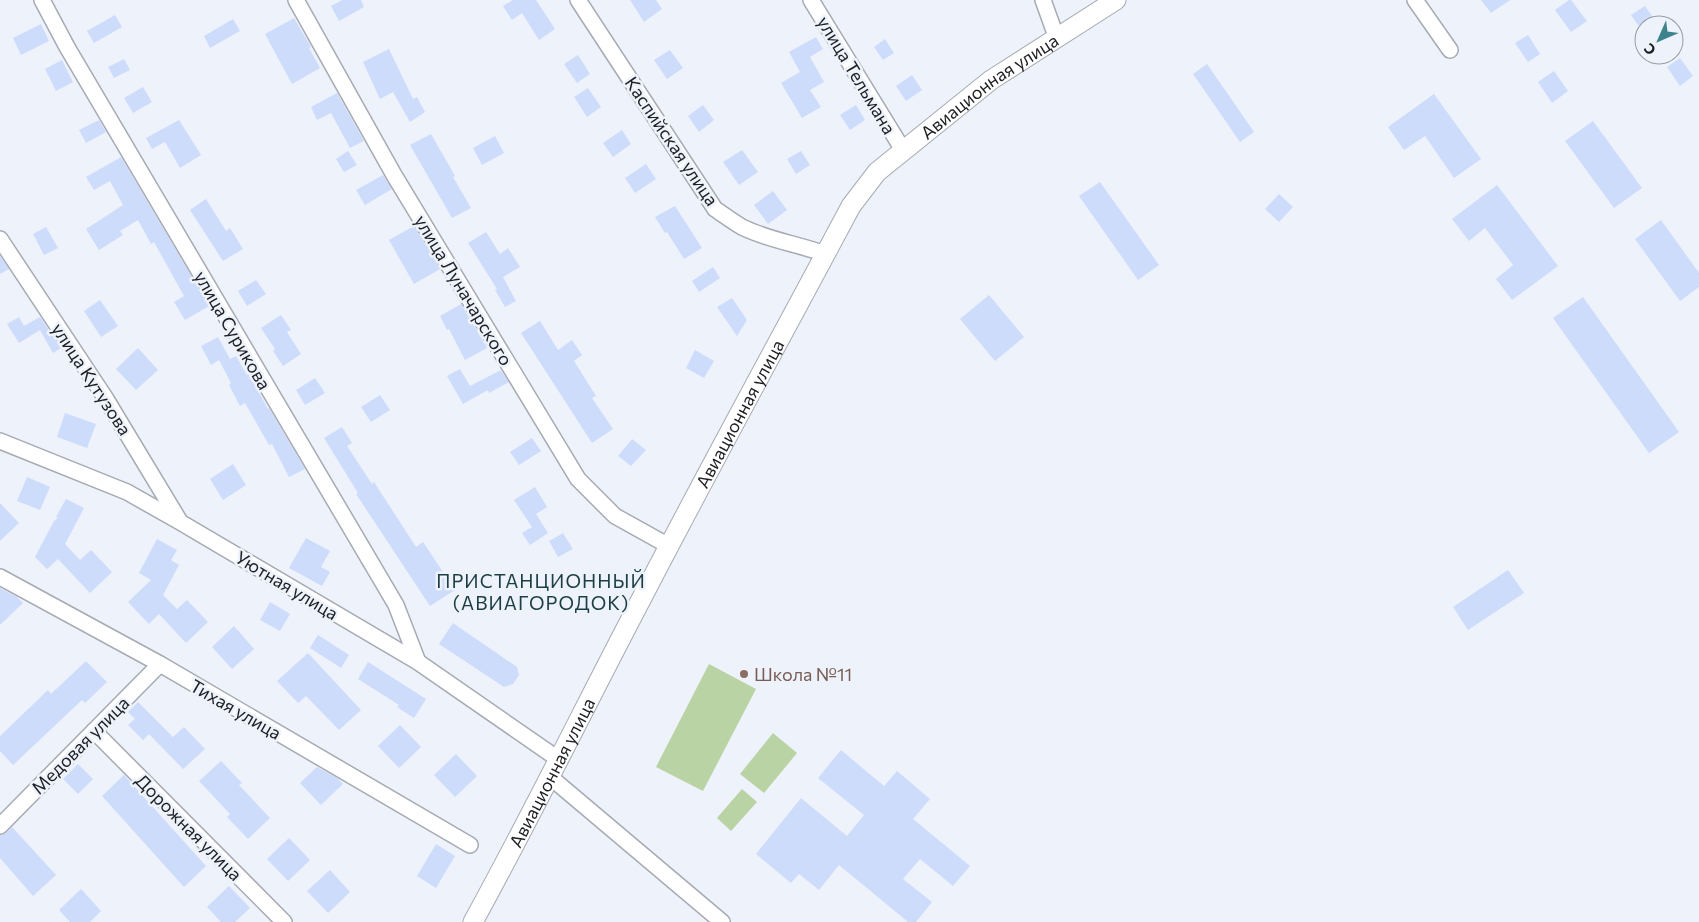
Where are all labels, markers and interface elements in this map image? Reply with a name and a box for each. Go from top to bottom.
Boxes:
street label: улица Тельмана [813,12,901,138]
north arrow [1634,15,1684,65]
street label: Авиационная улица [916,29,1062,144]
text: С [1640,40,1659,59]
street label: Каспийская улица [621,72,723,210]
street label: улица Луначарского [410,211,518,369]
street label: улица Сурикова [190,267,276,393]
street label: улица Кутузова [47,319,137,439]
street label: Авиационная улица [691,336,788,492]
street label: Уютная улица [232,546,342,624]
district label: ПРИСТАНЦИОННЫЙ (АВИАГОРОДОК) [436,569,646,614]
place label: Школа №11 [754,663,852,685]
marker: Школа №11 [738,668,750,680]
street label: Тихая улица [187,674,285,744]
street label: Медовая улица [27,692,133,798]
street label: Авиационная улица [504,694,599,851]
street label: Дорожная улица [131,769,247,885]

